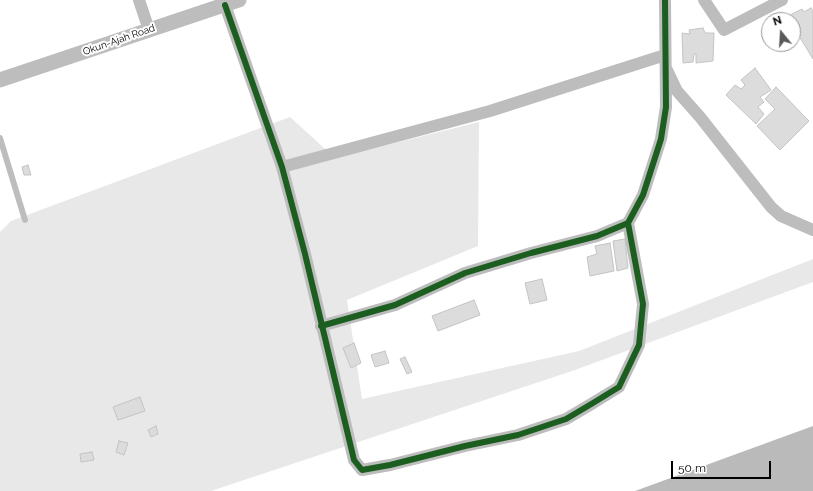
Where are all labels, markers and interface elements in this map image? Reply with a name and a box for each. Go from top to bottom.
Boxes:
north arrow [761,12,801,52]
text: N [771,14,783,29]
street label: Okun-Ajah Road [81,22,157,58]
scale bar [673,453,773,479]
text: 50 m [678,461,706,475]

